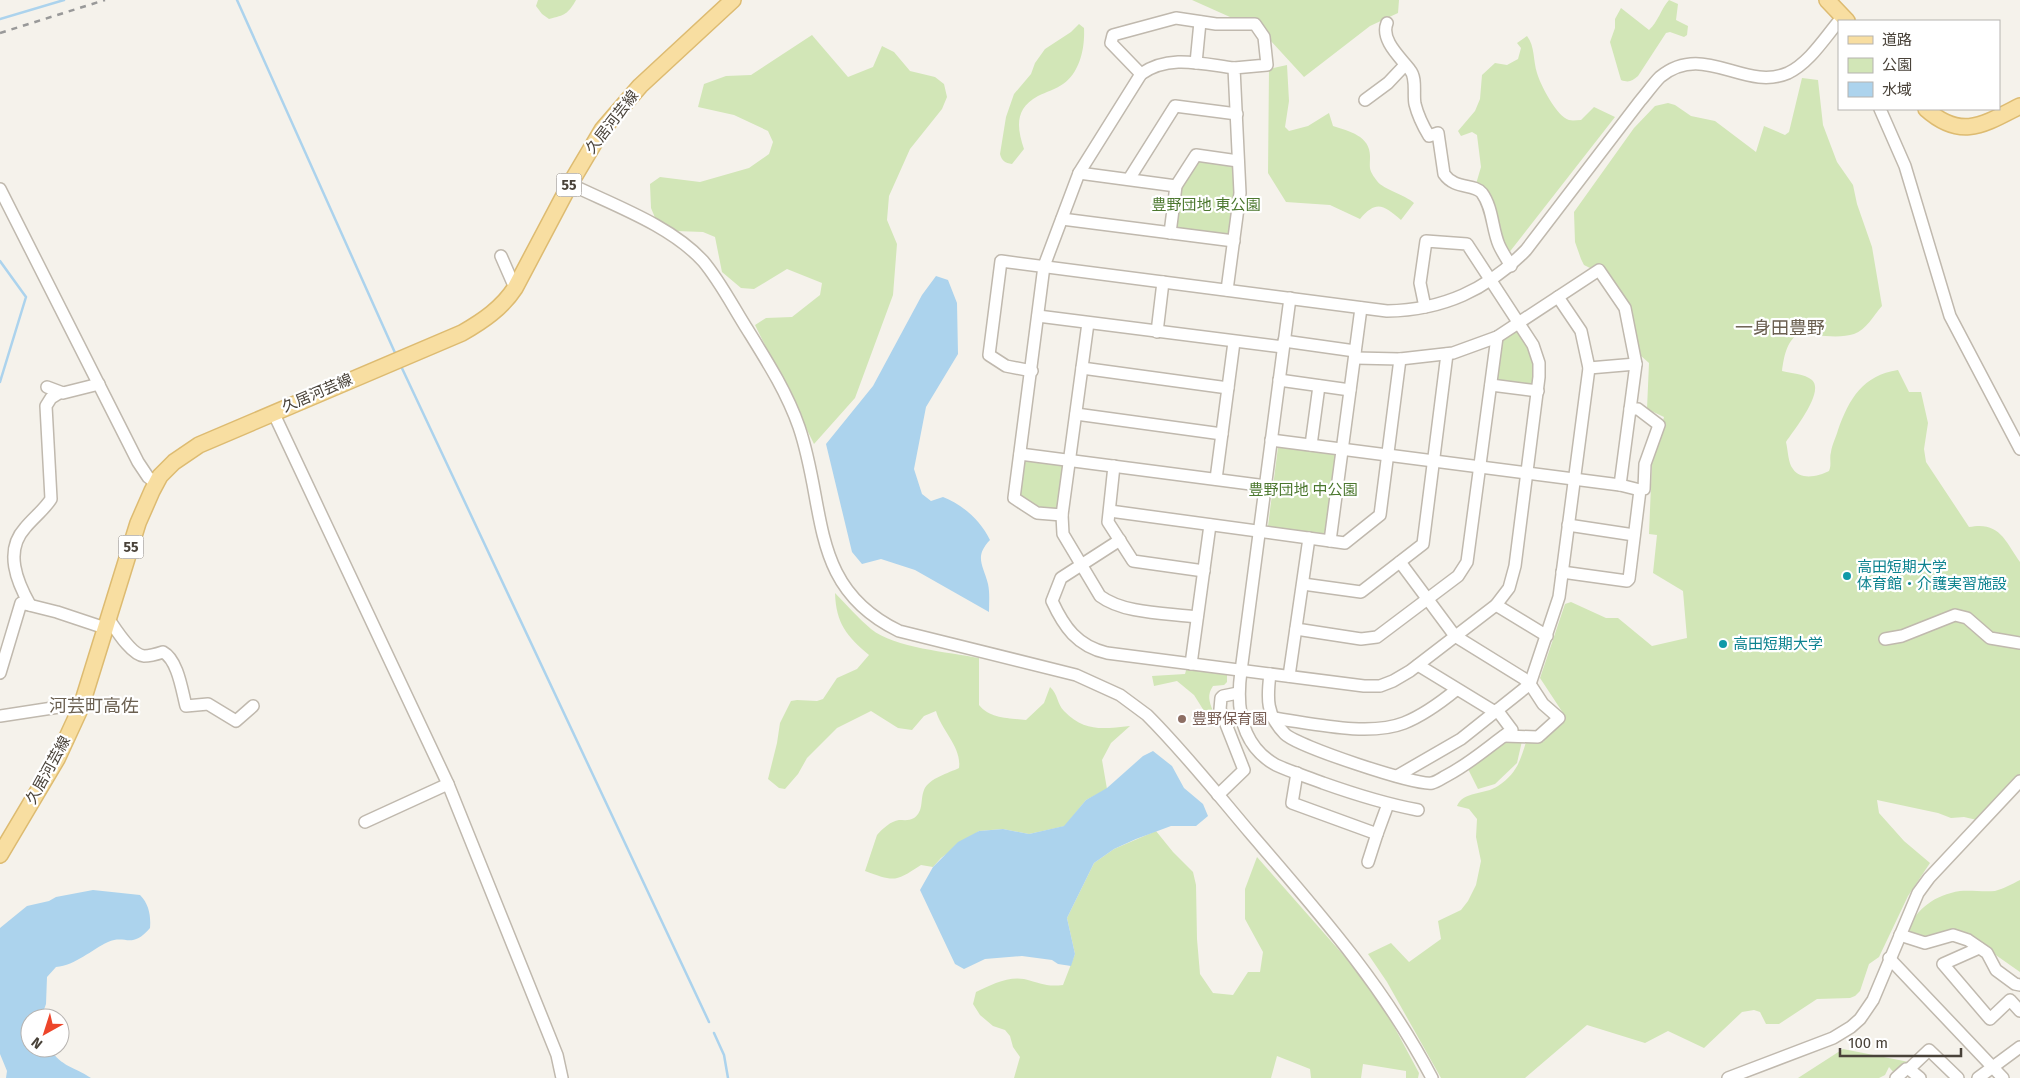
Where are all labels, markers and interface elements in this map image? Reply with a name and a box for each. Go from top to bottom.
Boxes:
legend [1838,20,2000,110]
text: 道路 [1882,31,1912,49]
text: 公園 [1882,56,1912,74]
text: 水域 [1882,81,1912,99]
street label: 久居河芸線 [582,87,642,157]
road number: 55 [556,174,582,196]
park label: 豊野団地 東公園 [1152,196,1260,214]
district label: 一身田豊野 [1735,317,1825,339]
street label: 久居河芸線 [279,370,355,416]
park label: 豊野団地 中公園 [1249,481,1357,499]
road number: 55 [118,536,144,558]
place label: 高田短期大学 体育館・介護実習施設 [1857,558,2007,593]
marker: 高田短期大学 体育館・介護実習施設 [1841,570,1853,582]
place label: 高田短期大学 [1733,635,1823,653]
marker: 高田短期大学 [1717,638,1729,650]
district label: 河芸町高佐 [49,695,139,717]
place label: 豊野保育園 [1192,710,1267,728]
marker: 豊野保育園 [1176,713,1188,725]
street label: 久居河芸線 [22,733,74,807]
north arrow [20,1008,70,1058]
scale bar [1840,1026,1961,1058]
text: N [28,1033,46,1052]
text: 100 m [1848,1034,1888,1052]

